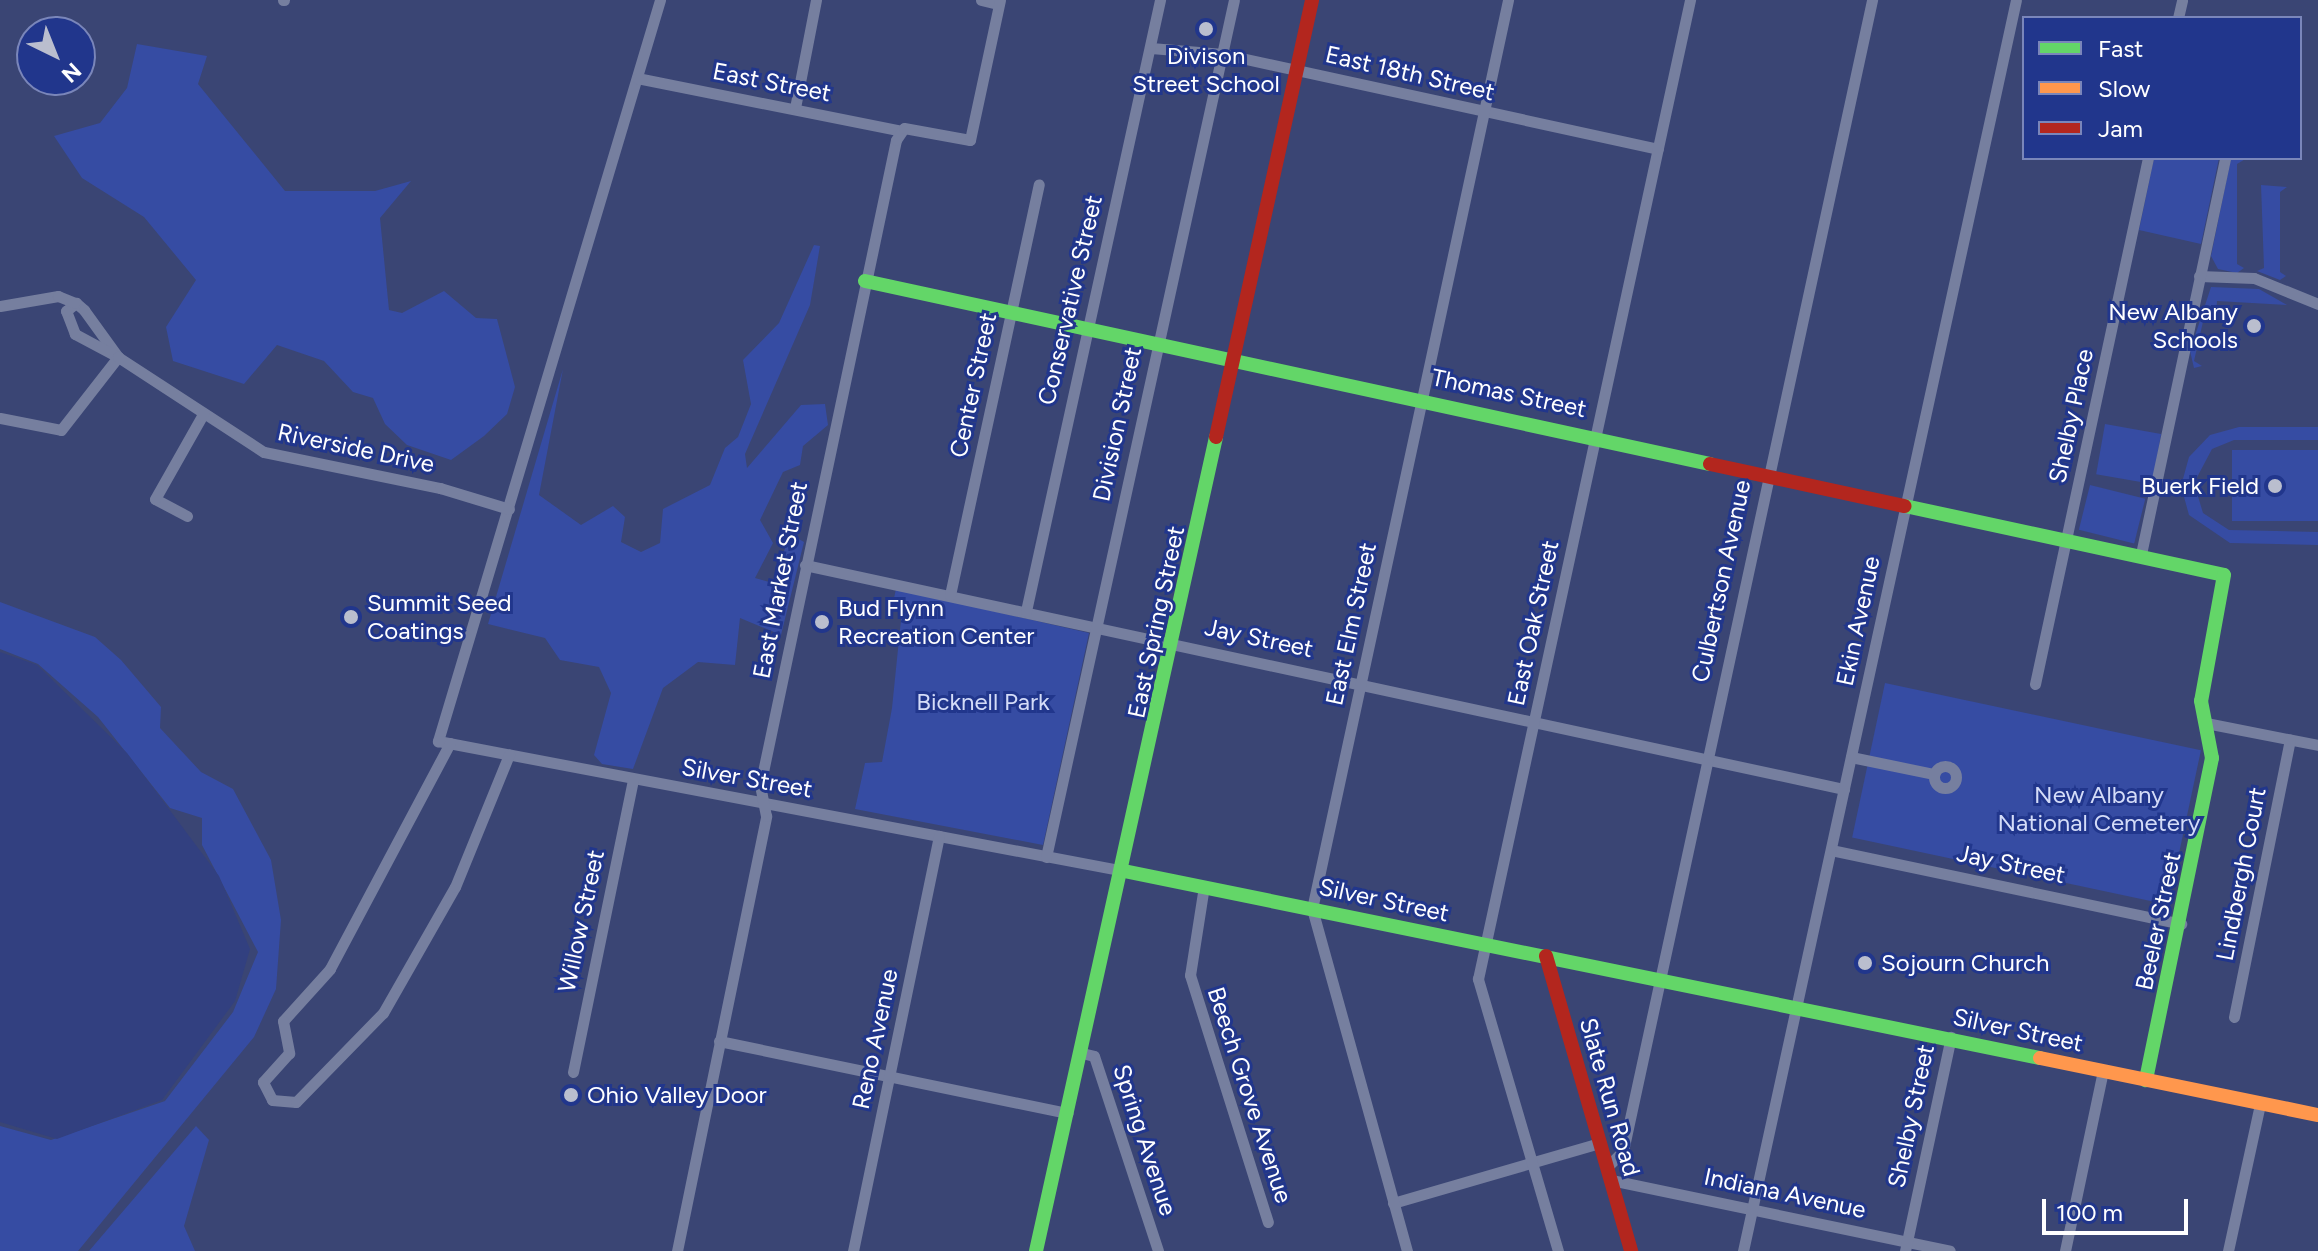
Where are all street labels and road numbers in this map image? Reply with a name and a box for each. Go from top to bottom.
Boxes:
street label: East 18th Street [1323,40,1497,106]
street label: East Street [710,56,834,108]
street label: Conservative Street [1032,192,1108,408]
street label: Center Street [944,310,1002,460]
street label: Division Street [1087,344,1147,504]
street label: Shelby Place [2043,346,2099,486]
street label: Thomas Street [1429,363,1589,423]
street label: Riverside Drive [275,417,437,479]
street label: Culbertson Avenue [1686,477,1756,685]
street label: East Market Street [747,479,813,681]
street label: East Spring Street [1122,523,1190,721]
street label: East Oak Street [1501,538,1565,708]
street label: East Elm Street [1320,540,1382,708]
street label: Ekin Avenue [1830,553,1886,689]
street label: Jay Street [1202,612,1316,664]
street label: Silver Street [679,752,815,804]
street label: Lindbergh Court [2210,785,2272,963]
street label: Jay Street [1954,838,2068,890]
street label: Willow Street [552,847,610,995]
street label: Beeler Street [2129,849,2187,993]
street label: Silver Street [1316,872,1452,928]
street label: Reno Avenue [846,966,904,1112]
street label: Beech Grove Avenue [1201,983,1299,1207]
street label: Silver Street [1950,1002,2086,1058]
street label: Slate Run Road [1574,1015,1646,1179]
street label: Shelby Street [1882,1042,1940,1190]
street label: Spring Avenue [1107,1061,1183,1219]
street label: Indiana Avenue [1702,1162,1868,1224]

